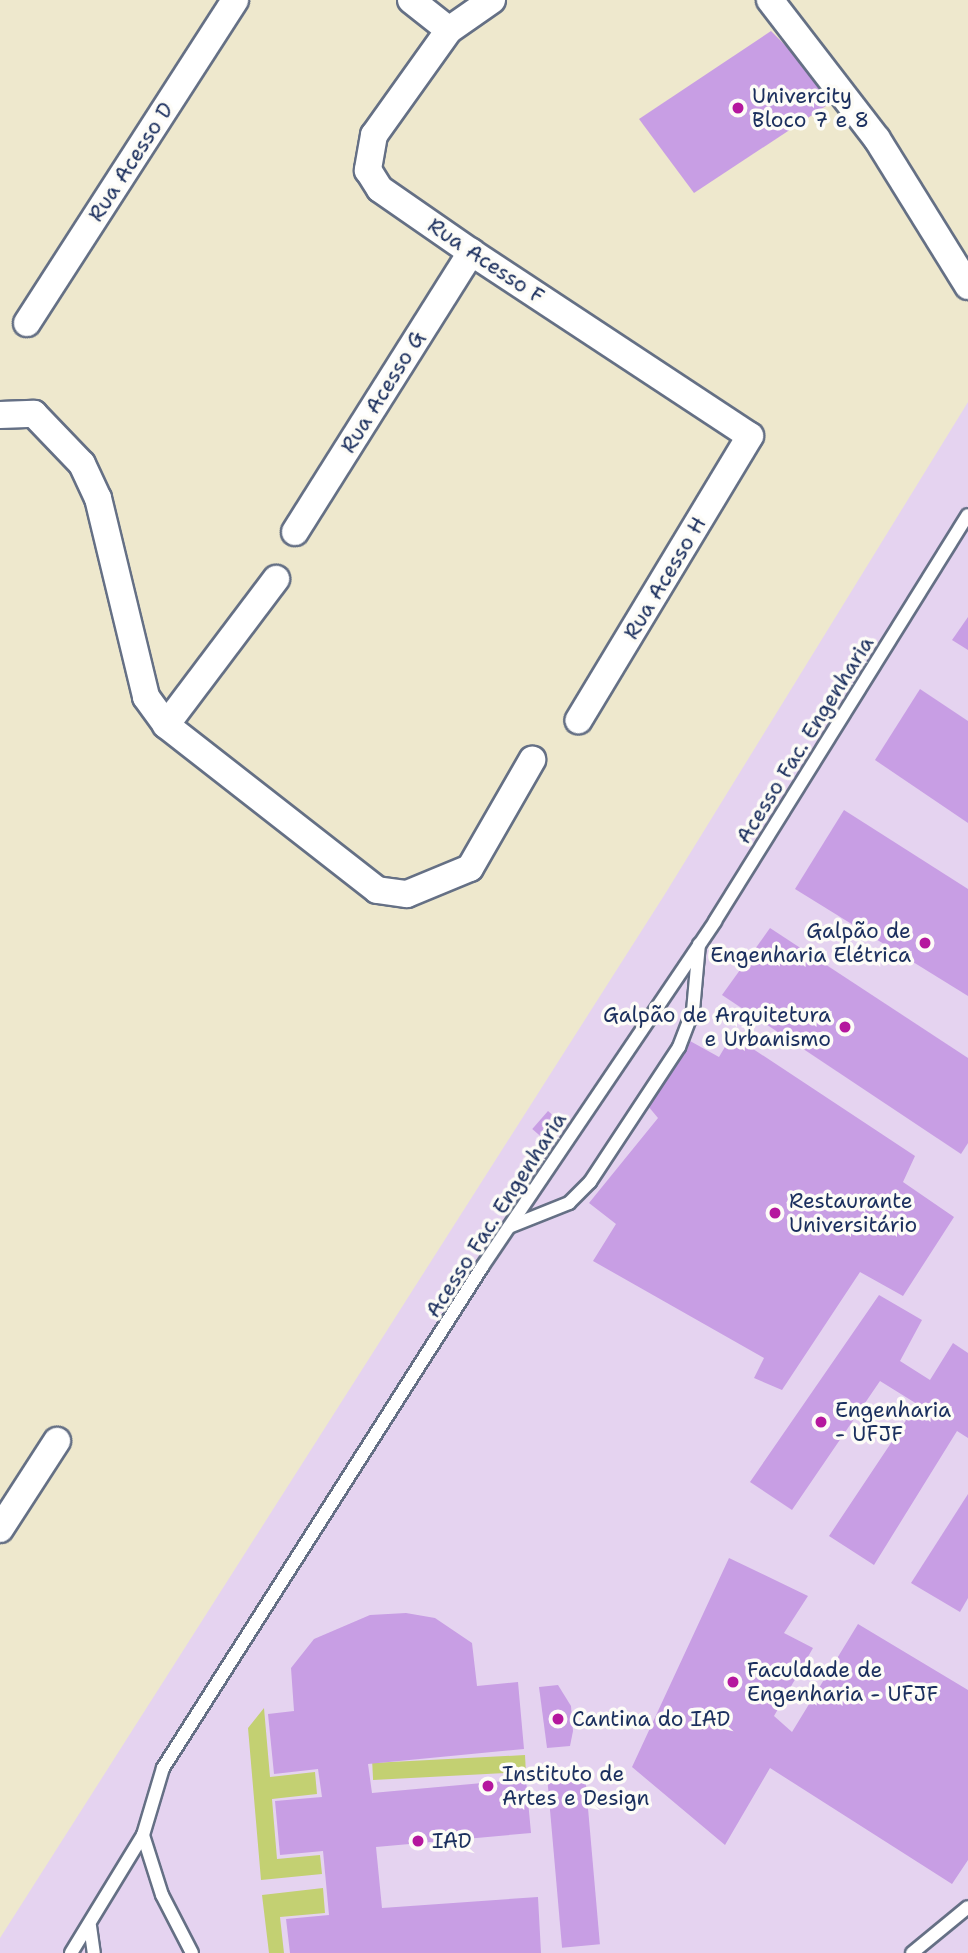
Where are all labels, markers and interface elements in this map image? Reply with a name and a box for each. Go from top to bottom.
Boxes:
place label: Univercity Bloco 7 e 8 [752,83,869,133]
street label: Rua Acesso D [83,98,179,226]
marker: Univercity Bloco 7 e 8 [730,100,746,116]
street label: Rua Acesso F [423,213,549,309]
street label: Rua Acesso G [335,326,431,458]
street label: Rua Acesso H [619,512,711,644]
street label: Acesso Fac. Engenharia [731,632,879,848]
place label: Galpão de Engenharia Elétrica [710,918,911,968]
marker: Galpão de Engenharia Elétrica [917,935,933,951]
place label: Galpão de Arquitetura e Urbanismo [603,1002,831,1052]
marker: Galpão de Arquitetura e Urbanismo [837,1019,853,1035]
street label: Acesso Fac. Engenharia [420,1108,572,1322]
place label: Restaurante Universitário [789,1188,917,1238]
marker: Restaurante Universitário [767,1205,783,1221]
place label: Engenharia - UFJF [835,1397,951,1447]
marker: Engenharia - UFJF [813,1414,829,1430]
place label: Faculdade de Engenharia - UFJF [747,1657,938,1707]
marker: Faculdade de Engenharia - UFJF [725,1674,741,1690]
place label: Cantina do IAD [572,1706,730,1732]
marker: Cantina do IAD [550,1711,566,1727]
place label: Instituto de Artes e Design [502,1761,649,1811]
marker: Instituto de Artes e Design [480,1778,496,1794]
place label: IAD [432,1828,472,1854]
marker: IAD [410,1833,426,1849]

